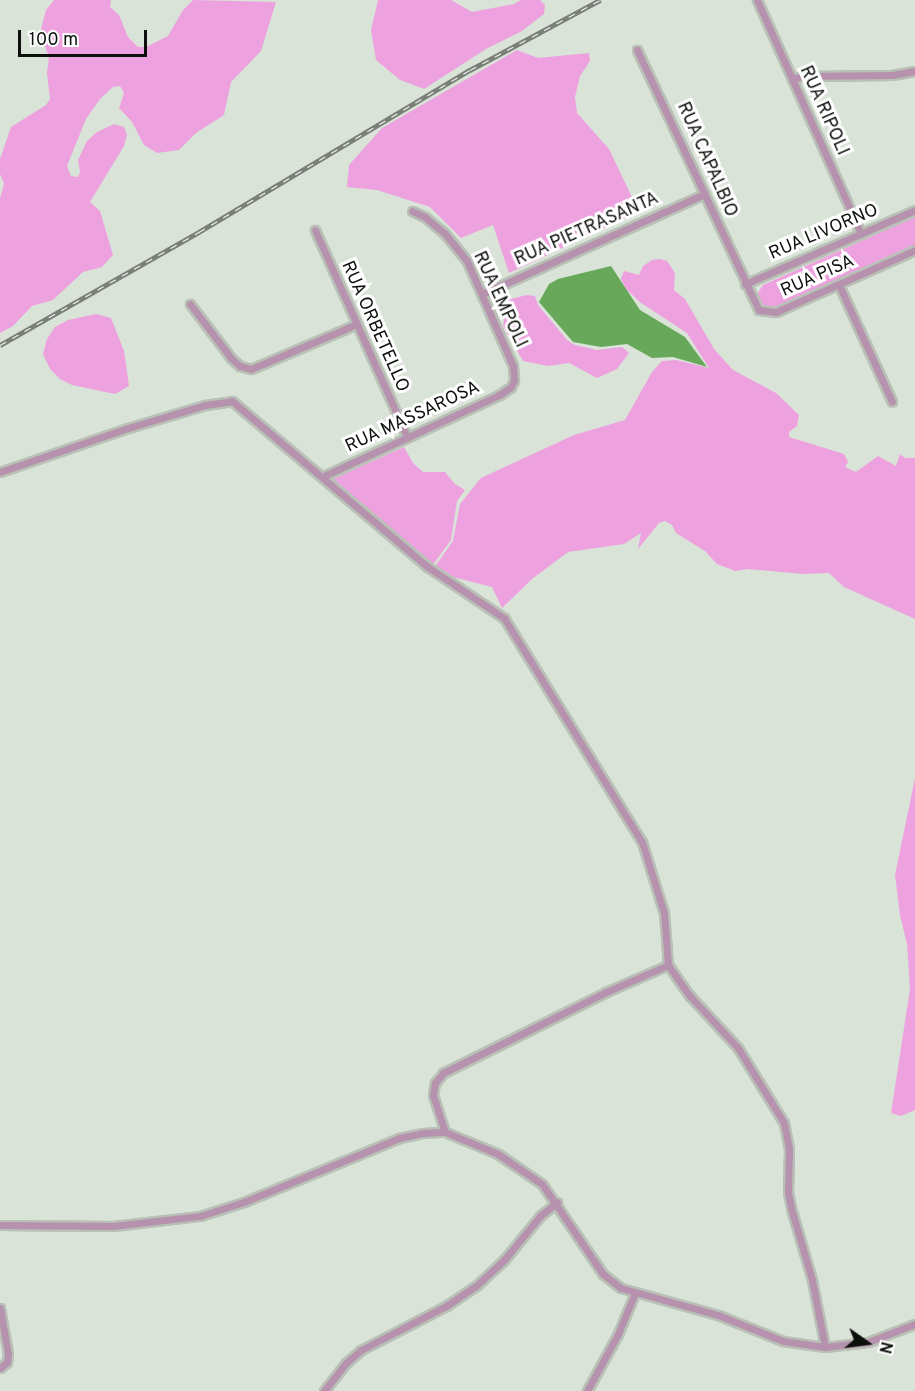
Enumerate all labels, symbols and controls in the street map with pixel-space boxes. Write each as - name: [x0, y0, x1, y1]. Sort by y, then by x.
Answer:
- scale bar: [21, 18, 150, 56]
- text: 100 m: [29, 29, 78, 52]
- street label: RUA RIPOLI: [794, 63, 852, 159]
- street label: RUA CAPALBIO: [671, 99, 741, 221]
- street label: RUA PIETRASANTA: [511, 188, 663, 272]
- street label: RUA LIVORNO: [766, 200, 882, 266]
- street label: RUA EMPOLI: [467, 248, 531, 352]
- street label: RUA PISA: [778, 251, 858, 303]
- street label: RUA ORBETELLO: [335, 258, 413, 396]
- street label: RUA MASSAROSA: [342, 377, 484, 459]
- north arrow: [837, 1313, 897, 1373]
- text: N: [873, 1339, 896, 1355]

